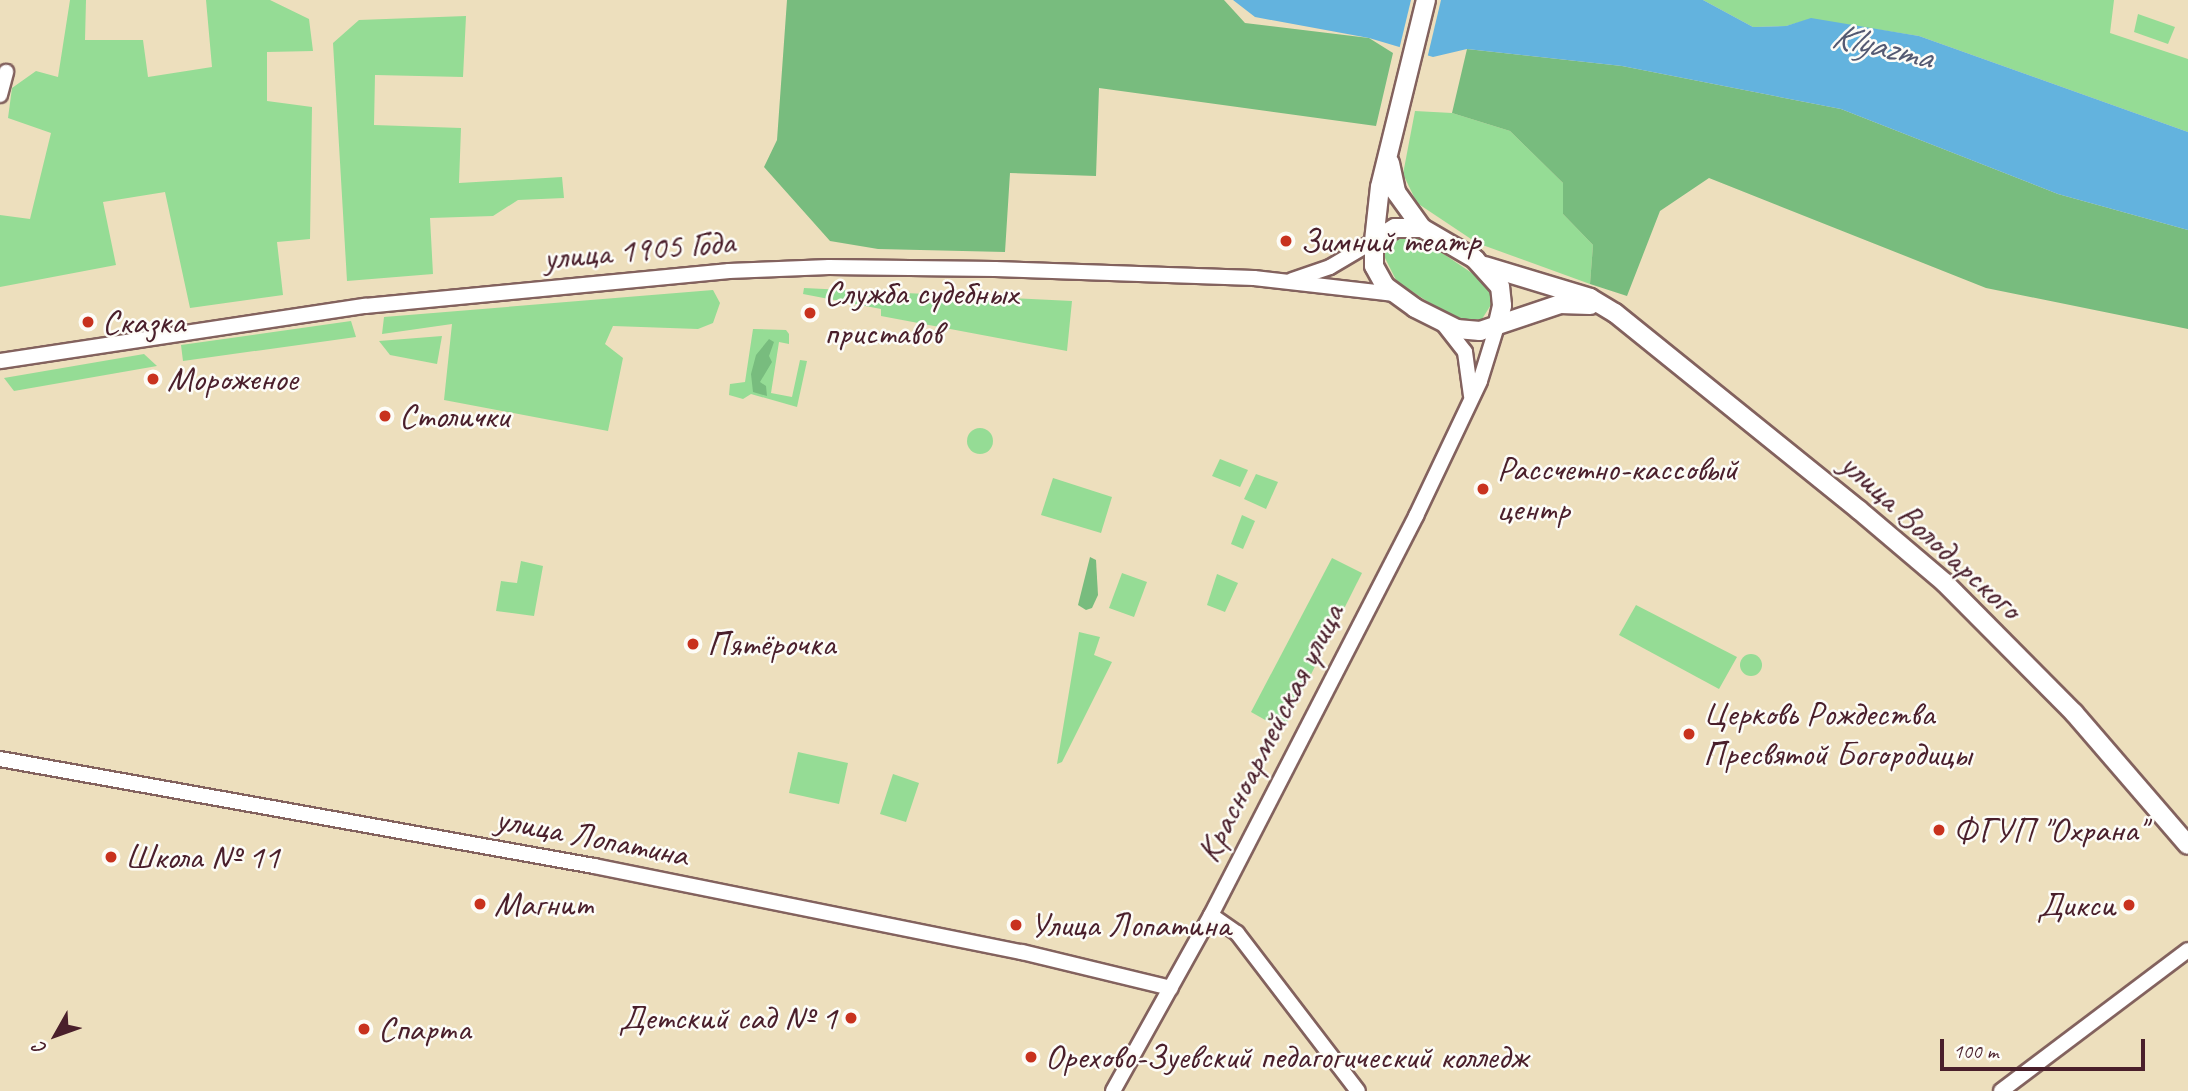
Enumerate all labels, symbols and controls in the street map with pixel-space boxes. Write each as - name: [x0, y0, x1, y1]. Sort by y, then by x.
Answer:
- water label: Klyazma: [1828, 13, 1936, 79]
- place label: Зимний театр: [1300, 220, 1480, 262]
- street label: улица 1905 Года: [542, 221, 736, 279]
- marker: Зимний театр: [1278, 233, 1294, 249]
- place label: Служба судебных приставов: [824, 272, 1017, 354]
- place label: Сказка: [102, 301, 185, 343]
- marker: Служба судебных приставов: [802, 305, 818, 321]
- marker: Сказка: [80, 314, 96, 330]
- place label: Мороженое: [167, 358, 298, 400]
- marker: Мороженое: [145, 371, 161, 387]
- place label: Столички: [399, 395, 509, 437]
- marker: Столички: [377, 408, 393, 424]
- street label: улица Володарского: [1832, 444, 2030, 628]
- place label: Рассчетно-кассовый центр: [1497, 448, 1738, 530]
- marker: Рассчетно-кассовый центр: [1475, 481, 1491, 497]
- street label: Красноармейская улица: [1186, 596, 1354, 870]
- place label: Пятёрочка: [707, 623, 835, 665]
- marker: Пятёрочка: [685, 636, 701, 652]
- place label: Церковь Рождества Пресвятой Богородицы: [1703, 693, 1971, 775]
- marker: Церковь Рождества Пресвятой Богородицы: [1681, 726, 1697, 742]
- street label: улица Лопатина: [490, 797, 694, 877]
- place label: ФГУП "Охрана": [1953, 809, 2146, 851]
- marker: ФГУП "Охрана": [1931, 822, 1947, 838]
- place label: Школа № 11: [125, 836, 280, 878]
- marker: Школа № 11: [103, 849, 119, 865]
- place label: Магнит: [494, 883, 593, 925]
- place label: Дикси: [2037, 884, 2115, 926]
- marker: Магнит: [472, 896, 488, 912]
- marker: Дикси: [2121, 897, 2137, 913]
- place label: Улица Лопатина: [1030, 904, 1232, 946]
- marker: Улица Лопатина: [1008, 917, 1024, 933]
- place label: Детский сад № 1: [618, 997, 837, 1039]
- north arrow: [21, 1000, 91, 1070]
- place label: Спарта: [378, 1008, 471, 1050]
- marker: Детский сад № 1: [843, 1010, 859, 1026]
- marker: Спарта: [356, 1021, 372, 1037]
- scale bar: [1943, 1024, 2148, 1068]
- place label: Орехово-Зуевский педагогический колледж: [1045, 1036, 1528, 1078]
- text: С: [28, 1037, 52, 1060]
- text: 100 m: [1953, 1038, 1998, 1064]
- marker: Орехово-Зуевский педагогический колледж: [1023, 1049, 1039, 1065]

